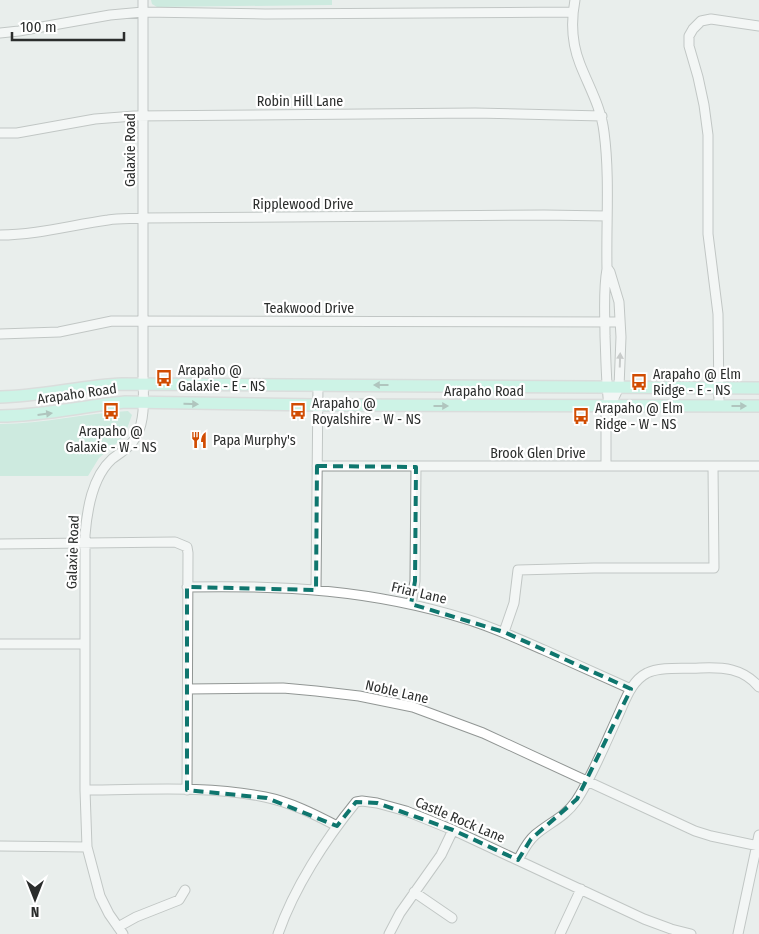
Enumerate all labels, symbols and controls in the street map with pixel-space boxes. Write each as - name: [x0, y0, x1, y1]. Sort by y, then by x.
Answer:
- scale bar: [12, 10, 125, 42]
- text: 100 m: [20, 18, 57, 36]
- street label: Robin Hill Lane: [257, 93, 343, 110]
- street label: Galaxie Road: [122, 113, 139, 187]
- street label: Ripplewood Drive: [253, 196, 354, 213]
- street label: Teakwood Drive: [264, 300, 354, 317]
- one-way arrow: [616, 352, 624, 368]
- place label: Arapaho @ Galaxie - E - NS: [178, 362, 265, 395]
- place label: Arapaho @ Elm Ridge - E - NS: [653, 366, 741, 399]
- bus stop icon: Arapaho @ Galaxie - E - NS: [154, 368, 174, 388]
- bus stop icon: Arapaho @ Elm Ridge - E - NS: [629, 372, 649, 392]
- street label: Arapaho Road: [36, 380, 118, 408]
- one-way arrow: [373, 381, 389, 389]
- street label: Arapaho Road: [444, 383, 524, 400]
- place label: Arapaho @ Royalshire - W - NS: [312, 395, 421, 428]
- one-way arrow: [183, 400, 199, 408]
- place label: Arapaho @ Elm Ridge - W - NS: [595, 400, 683, 433]
- bus stop icon: Arapaho @ Galaxie - W - NS: [101, 401, 121, 421]
- bus stop icon: Arapaho @ Royalshire - W - NS: [288, 401, 308, 421]
- one-way arrow: [433, 402, 449, 410]
- one-way arrow: [731, 402, 747, 410]
- bus stop icon: Arapaho @ Elm Ridge - W - NS: [571, 406, 591, 426]
- one-way arrow: [37, 409, 53, 417]
- place label: Arapaho @ Galaxie - W - NS: [65, 423, 157, 456]
- restaurant icon: Papa Murphy's: [189, 430, 209, 450]
- place label: Papa Murphy's: [213, 432, 296, 449]
- street label: Brook Glen Drive: [490, 445, 586, 462]
- street label: Galaxie Road: [63, 515, 83, 589]
- street label: Friar Lane: [390, 578, 448, 608]
- street label: Noble Lane: [364, 676, 430, 708]
- street label: Castle Rock Lane: [413, 793, 507, 847]
- north arrow: [10, 874, 60, 924]
- text: N: [31, 903, 39, 920]

